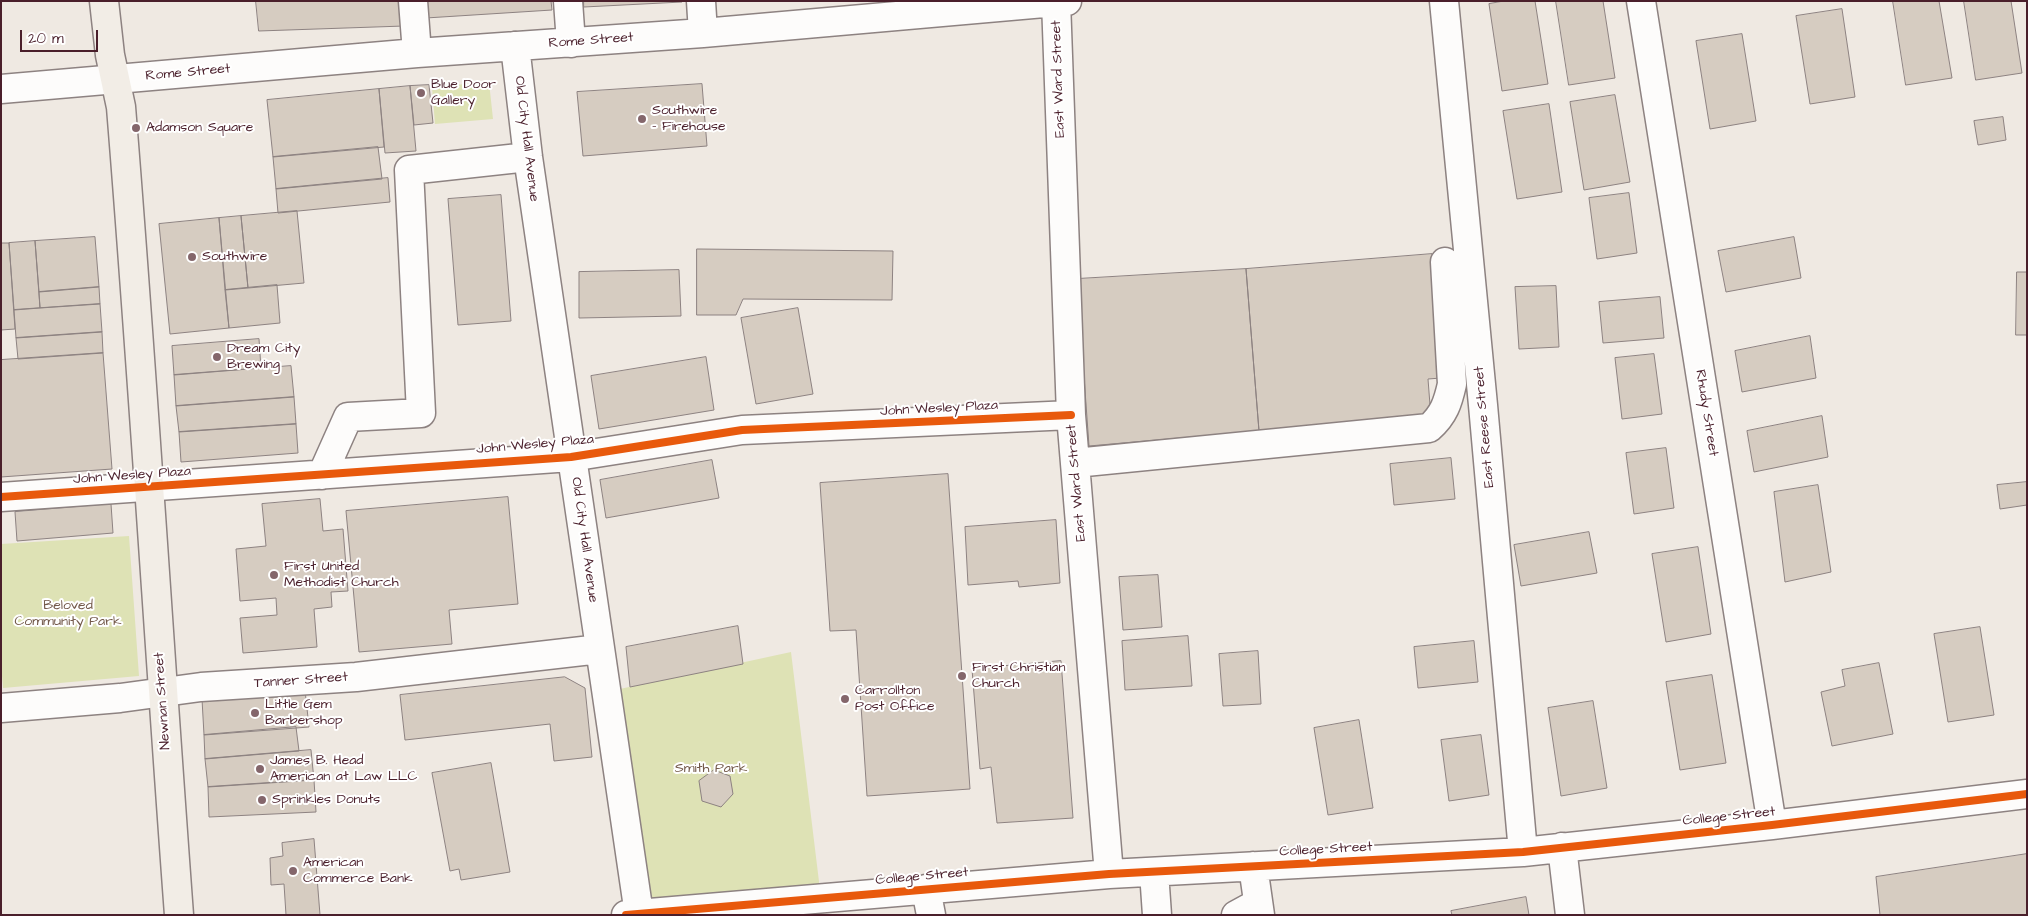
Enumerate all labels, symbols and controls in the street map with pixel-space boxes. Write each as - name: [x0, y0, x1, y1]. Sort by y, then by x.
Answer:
- scale bar: [22, 20, 100, 52]
- street label: East Ward Street: [1049, 20, 1069, 138]
- text: 20 m: [28, 28, 64, 49]
- street label: Rome Street: [548, 30, 634, 52]
- street label: Rome Street: [145, 61, 231, 85]
- street label: Old City Hall Avenue: [510, 75, 542, 203]
- place label: Blue Door Gallery: [431, 77, 496, 110]
- marker: Blue Door Gallery: [415, 87, 427, 99]
- place label: Southwire - Firehouse: [652, 103, 726, 136]
- marker: Southwire - Firehouse: [636, 113, 648, 125]
- place label: Adamson Square: [146, 120, 253, 136]
- marker: Adamson Square: [130, 122, 142, 134]
- place label: Southwire: [202, 249, 267, 265]
- marker: Southwire: [186, 251, 198, 263]
- place label: Dream City Brewing: [227, 341, 300, 374]
- marker: Dream City Brewing: [211, 351, 223, 363]
- street label: East Reese Street: [1471, 365, 1499, 489]
- street label: Rhudy Street: [1691, 368, 1721, 458]
- street label: John Wesley Plaza: [880, 398, 998, 420]
- street label: East Ward Street: [1064, 424, 1090, 542]
- street label: John Wesley Plaza: [476, 431, 594, 459]
- street label: John Wesley Plaza: [73, 464, 191, 488]
- street label: Old City Hall Avenue: [567, 476, 601, 604]
- place label: First United Methodist Church: [284, 559, 399, 592]
- marker: First United Methodist Church: [268, 569, 280, 581]
- park label: Beloved Community Park: [14, 598, 122, 630]
- street label: Newnan Street: [151, 652, 175, 750]
- place label: First Christian Church: [972, 660, 1065, 692]
- street label: Tanner Street: [254, 669, 348, 693]
- marker: First Christian Church: [956, 670, 968, 682]
- place label: Carrollton Post Office: [855, 683, 935, 716]
- marker: Carrollton Post Office: [839, 693, 851, 705]
- place label: Little Gem Barbershop: [265, 697, 343, 730]
- marker: Little Gem Barbershop: [249, 707, 261, 719]
- place label: James B. Head American at Law LLC: [270, 753, 417, 786]
- park label: Smith Park: [675, 761, 747, 777]
- marker: James B. Head American at Law LLC: [254, 763, 266, 775]
- place label: Sprinkles Donuts: [272, 792, 380, 808]
- marker: Sprinkles Donuts: [256, 794, 268, 806]
- street label: College Street: [1682, 804, 1776, 830]
- street label: College Street: [1279, 839, 1373, 861]
- place label: American Commerce Bank: [303, 855, 413, 888]
- marker: American Commerce Bank: [287, 865, 299, 877]
- street label: College Street: [875, 865, 969, 889]

